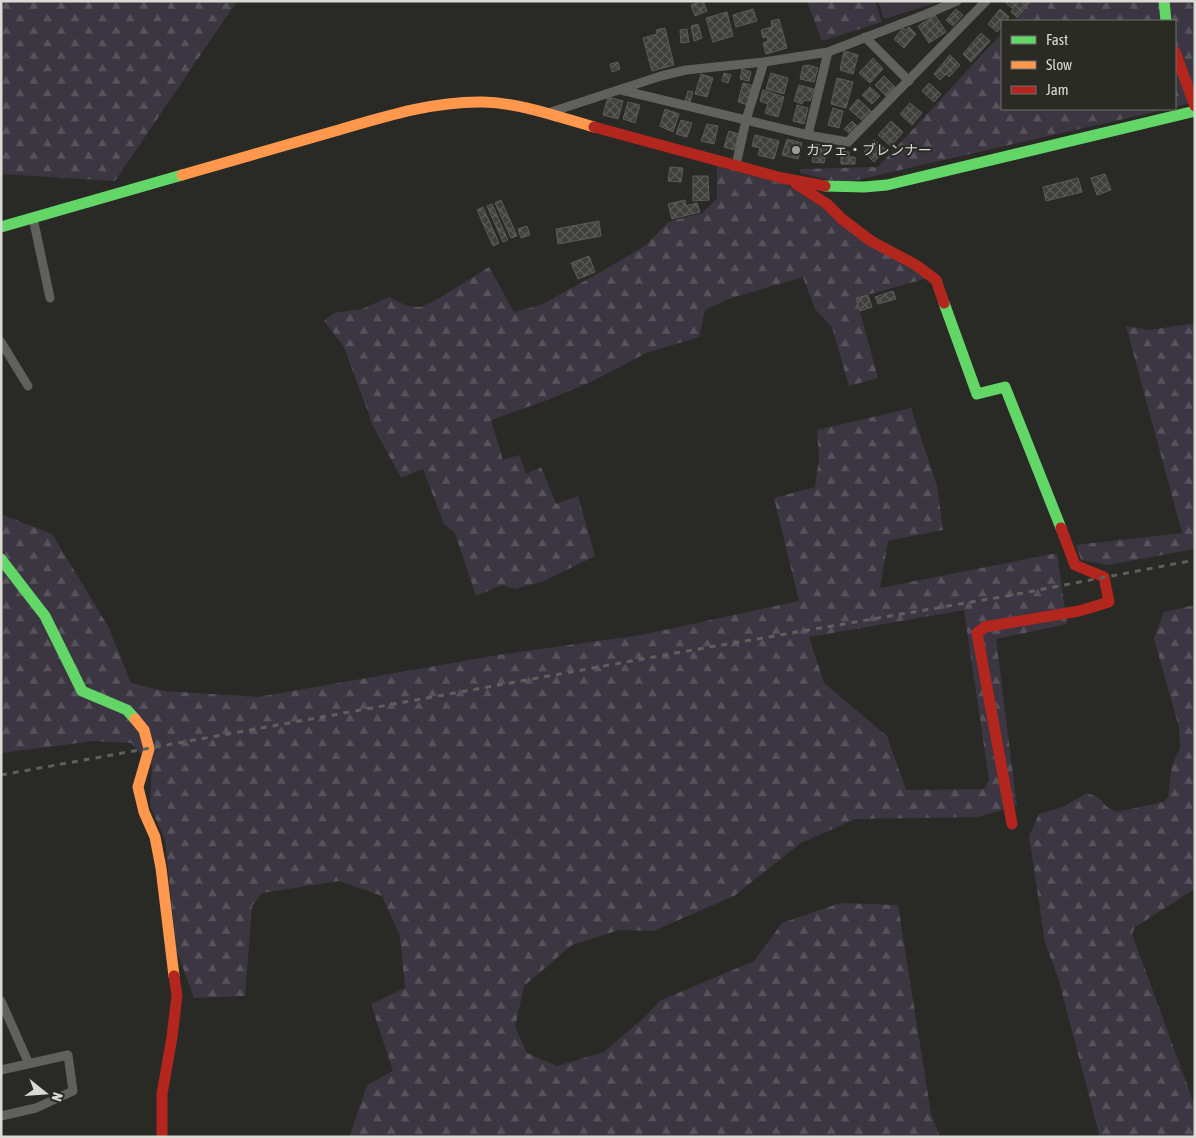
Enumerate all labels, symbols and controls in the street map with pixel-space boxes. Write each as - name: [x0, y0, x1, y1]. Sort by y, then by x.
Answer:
- legend: [1001, 20, 1176, 110]
- text: Fast: [1046, 31, 1068, 48]
- text: Slow: [1046, 56, 1072, 73]
- text: Jam: [1046, 81, 1069, 98]
- place label: カフェ・ブレンナー: [806, 142, 932, 158]
- marker: カフェ・ブレンナー: [790, 144, 802, 156]
- north arrow: [20, 1068, 70, 1118]
- text: N: [49, 1091, 66, 1103]

